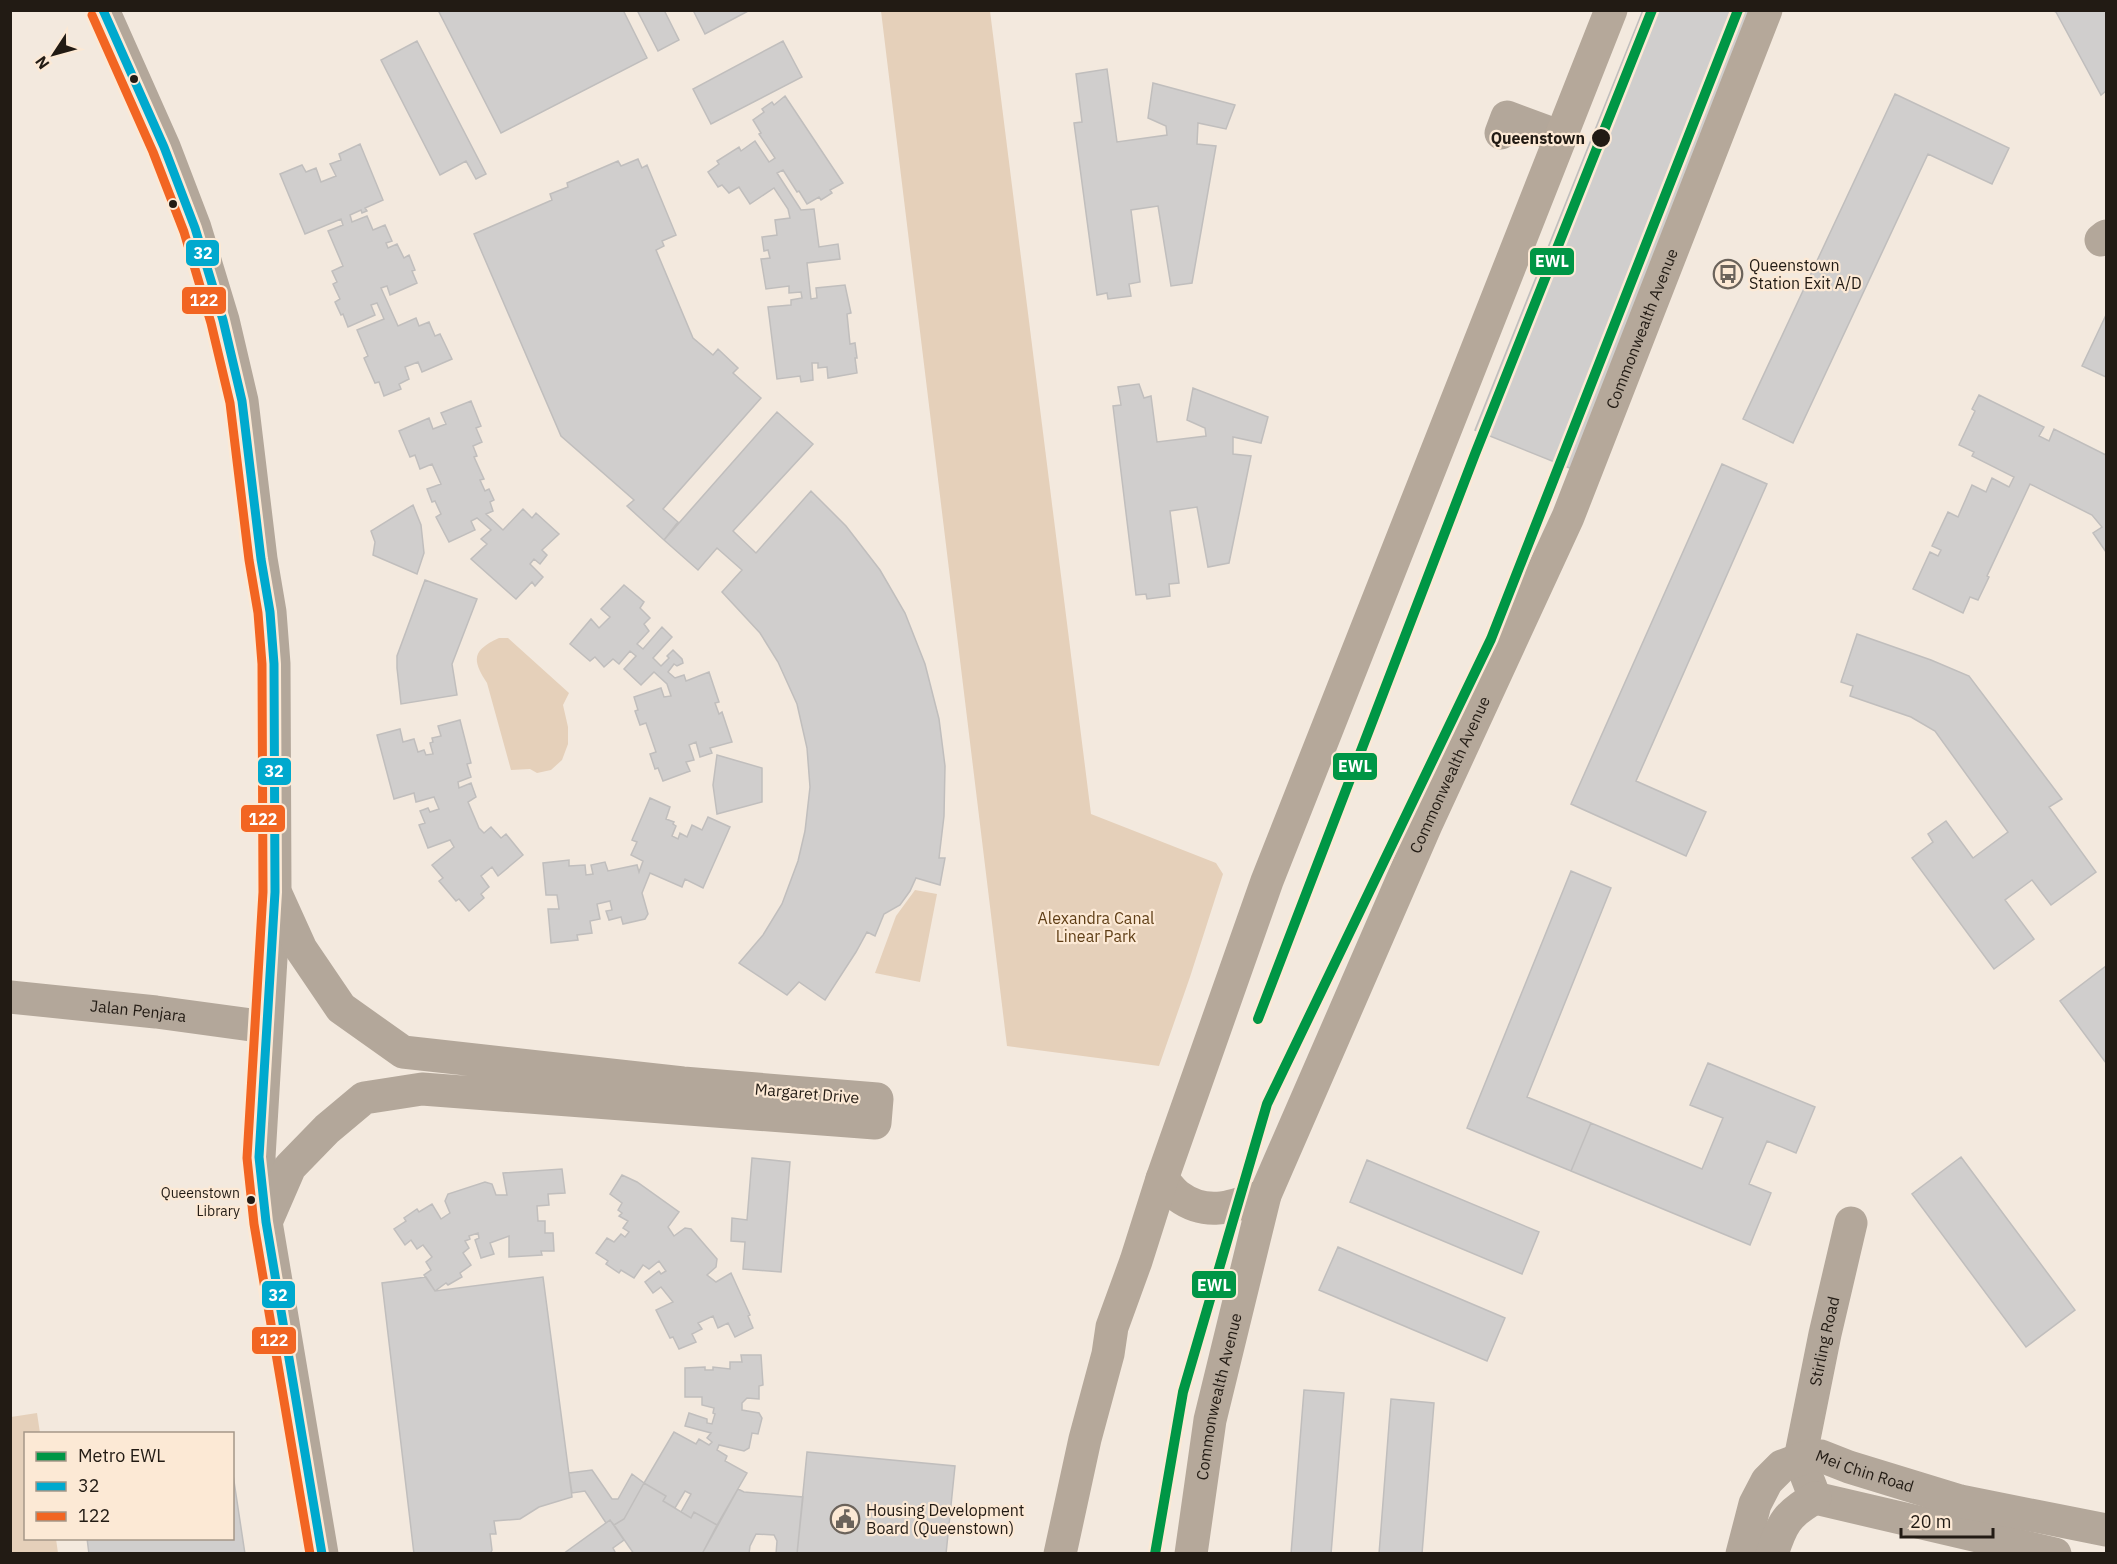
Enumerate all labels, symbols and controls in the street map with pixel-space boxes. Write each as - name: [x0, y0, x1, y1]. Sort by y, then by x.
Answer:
- north arrow: [24, 24, 84, 84]
- text: N: [30, 52, 53, 73]
- unlabelled marker: [128, 73, 140, 85]
- marker: Queenstown: [1590, 127, 1612, 149]
- place label: Queenstown: [1491, 128, 1585, 148]
- unlabelled marker: [167, 198, 179, 210]
- line badge: 32: [185, 239, 220, 267]
- text: 32: [193, 243, 213, 263]
- street label: Commonwealth Avenue: [1601, 245, 1682, 412]
- line badge: EWL: [1529, 247, 1575, 276]
- text: EWL: [1535, 251, 1569, 271]
- place label: Queenstown Station Exit A/D: [1749, 255, 1862, 293]
- bus stop icon: Queenstown Station Exit A/D: [1712, 258, 1744, 290]
- line badge: 122: [181, 286, 227, 315]
- text: 122: [190, 290, 218, 310]
- street label: Commonwealth Avenue: [1405, 693, 1494, 856]
- line badge: EWL: [1332, 752, 1378, 781]
- text: EWL: [1338, 756, 1372, 776]
- line badge: 32: [257, 757, 292, 786]
- text: 32: [264, 761, 284, 781]
- line badge: 122: [240, 804, 286, 833]
- text: 122: [249, 809, 277, 829]
- park label: Alexandra Canal Linear Park: [1038, 908, 1154, 946]
- street label: Jalan Penjara: [89, 995, 188, 1026]
- street label: Margaret Drive: [754, 1078, 860, 1108]
- place label: Queenstown Library: [161, 1184, 240, 1220]
- marker: Queenstown Library: [245, 1194, 257, 1206]
- line badge: EWL: [1191, 1270, 1237, 1299]
- text: EWL: [1197, 1275, 1231, 1295]
- line badge: 32: [261, 1280, 296, 1309]
- text: 32: [268, 1285, 288, 1305]
- street label: Stirling Road: [1805, 1294, 1843, 1388]
- street label: Commonwealth Avenue: [1192, 1311, 1246, 1481]
- line badge: 122: [251, 1326, 297, 1355]
- text: 122: [260, 1330, 288, 1350]
- legend: [24, 1432, 234, 1540]
- text: Metro EWL: [78, 1444, 165, 1467]
- street label: Mei Chin Road: [1813, 1445, 1916, 1496]
- text: 32: [78, 1474, 100, 1497]
- place label: Housing Development Board (Queenstown): [866, 1500, 1024, 1538]
- scale bar: [1901, 1501, 1992, 1539]
- public building icon: Housing Development Board (Queenstown): [829, 1503, 861, 1535]
- text: 122: [78, 1504, 110, 1527]
- text: 20 m: [1910, 1510, 1952, 1533]

